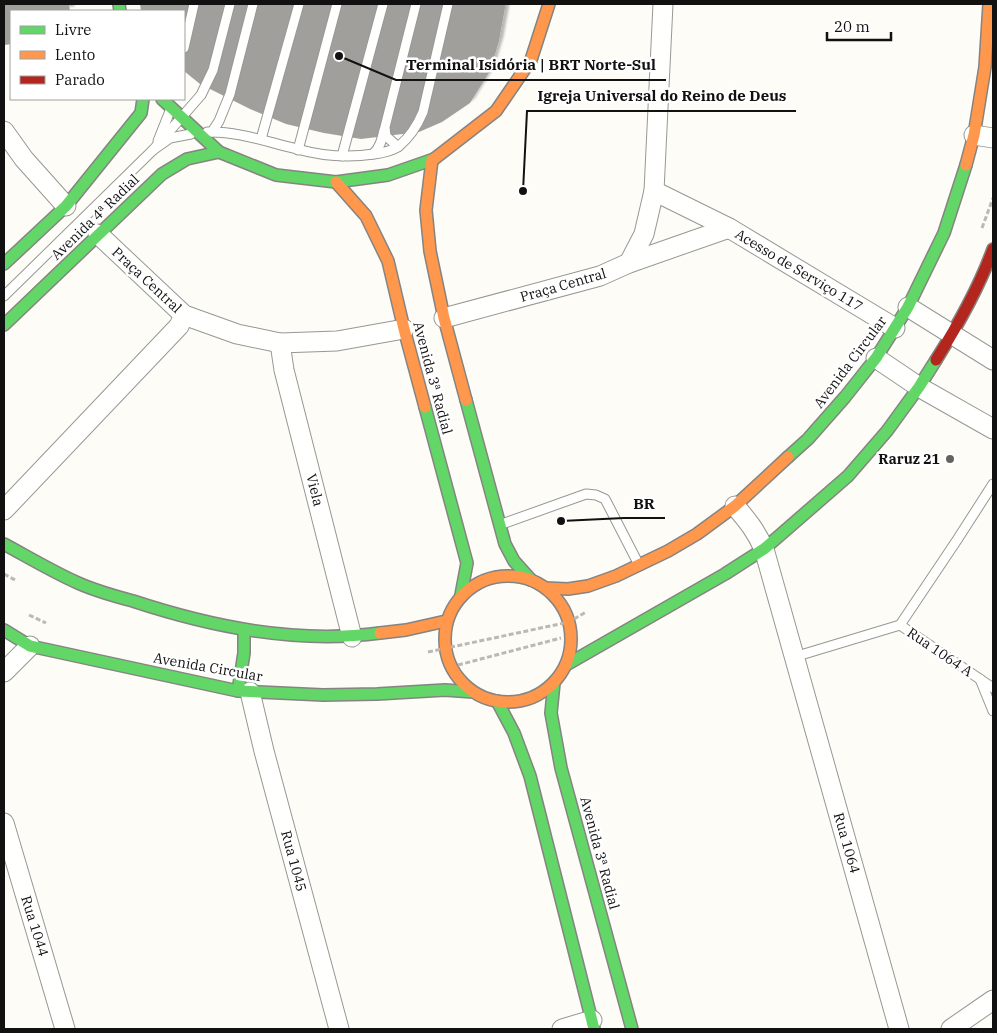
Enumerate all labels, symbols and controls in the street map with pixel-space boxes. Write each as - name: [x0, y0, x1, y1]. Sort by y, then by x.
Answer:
- legend: [10, 10, 185, 100]
- scale bar: [827, 10, 891, 42]
- text: 20 m: [834, 17, 870, 36]
- text: Livre: [55, 20, 91, 39]
- text: Lento: [55, 45, 95, 64]
- callout: Terminal Isidória | BRT Norte-Sul: [396, 50, 666, 80]
- text: Terminal Isidória | BRT Norte-Sul: [406, 55, 656, 74]
- text: Parado: [55, 70, 105, 89]
- callout: Igreja Universal do Reino de Deus: [527, 81, 796, 111]
- text: Igreja Universal do Reino de Deus: [538, 86, 786, 105]
- street label: Avenida 4ª Radial: [47, 170, 143, 264]
- street label: Acesso de Serviço 117: [732, 225, 866, 315]
- street label: Praça Central: [108, 243, 186, 317]
- street label: Praça Central: [518, 264, 608, 306]
- street label: Avenida Circular: [810, 312, 891, 412]
- street label: Avenida 3ª Radial: [409, 320, 457, 436]
- place label: Raruz 21: [878, 450, 940, 468]
- marker: Raruz 21: [944, 453, 956, 465]
- street label: Viela: [302, 472, 328, 508]
- callout: BR: [624, 488, 665, 518]
- text: BR: [633, 494, 655, 513]
- street label: Rua 1064 A: [904, 623, 977, 681]
- street label: Avenida Circular: [152, 649, 265, 686]
- street label: Avenida 3ª Radial: [576, 795, 624, 911]
- street label: Rua 1064: [830, 810, 864, 876]
- street label: Rua 1045: [277, 828, 311, 894]
- street label: Rua 1044: [17, 893, 53, 959]

